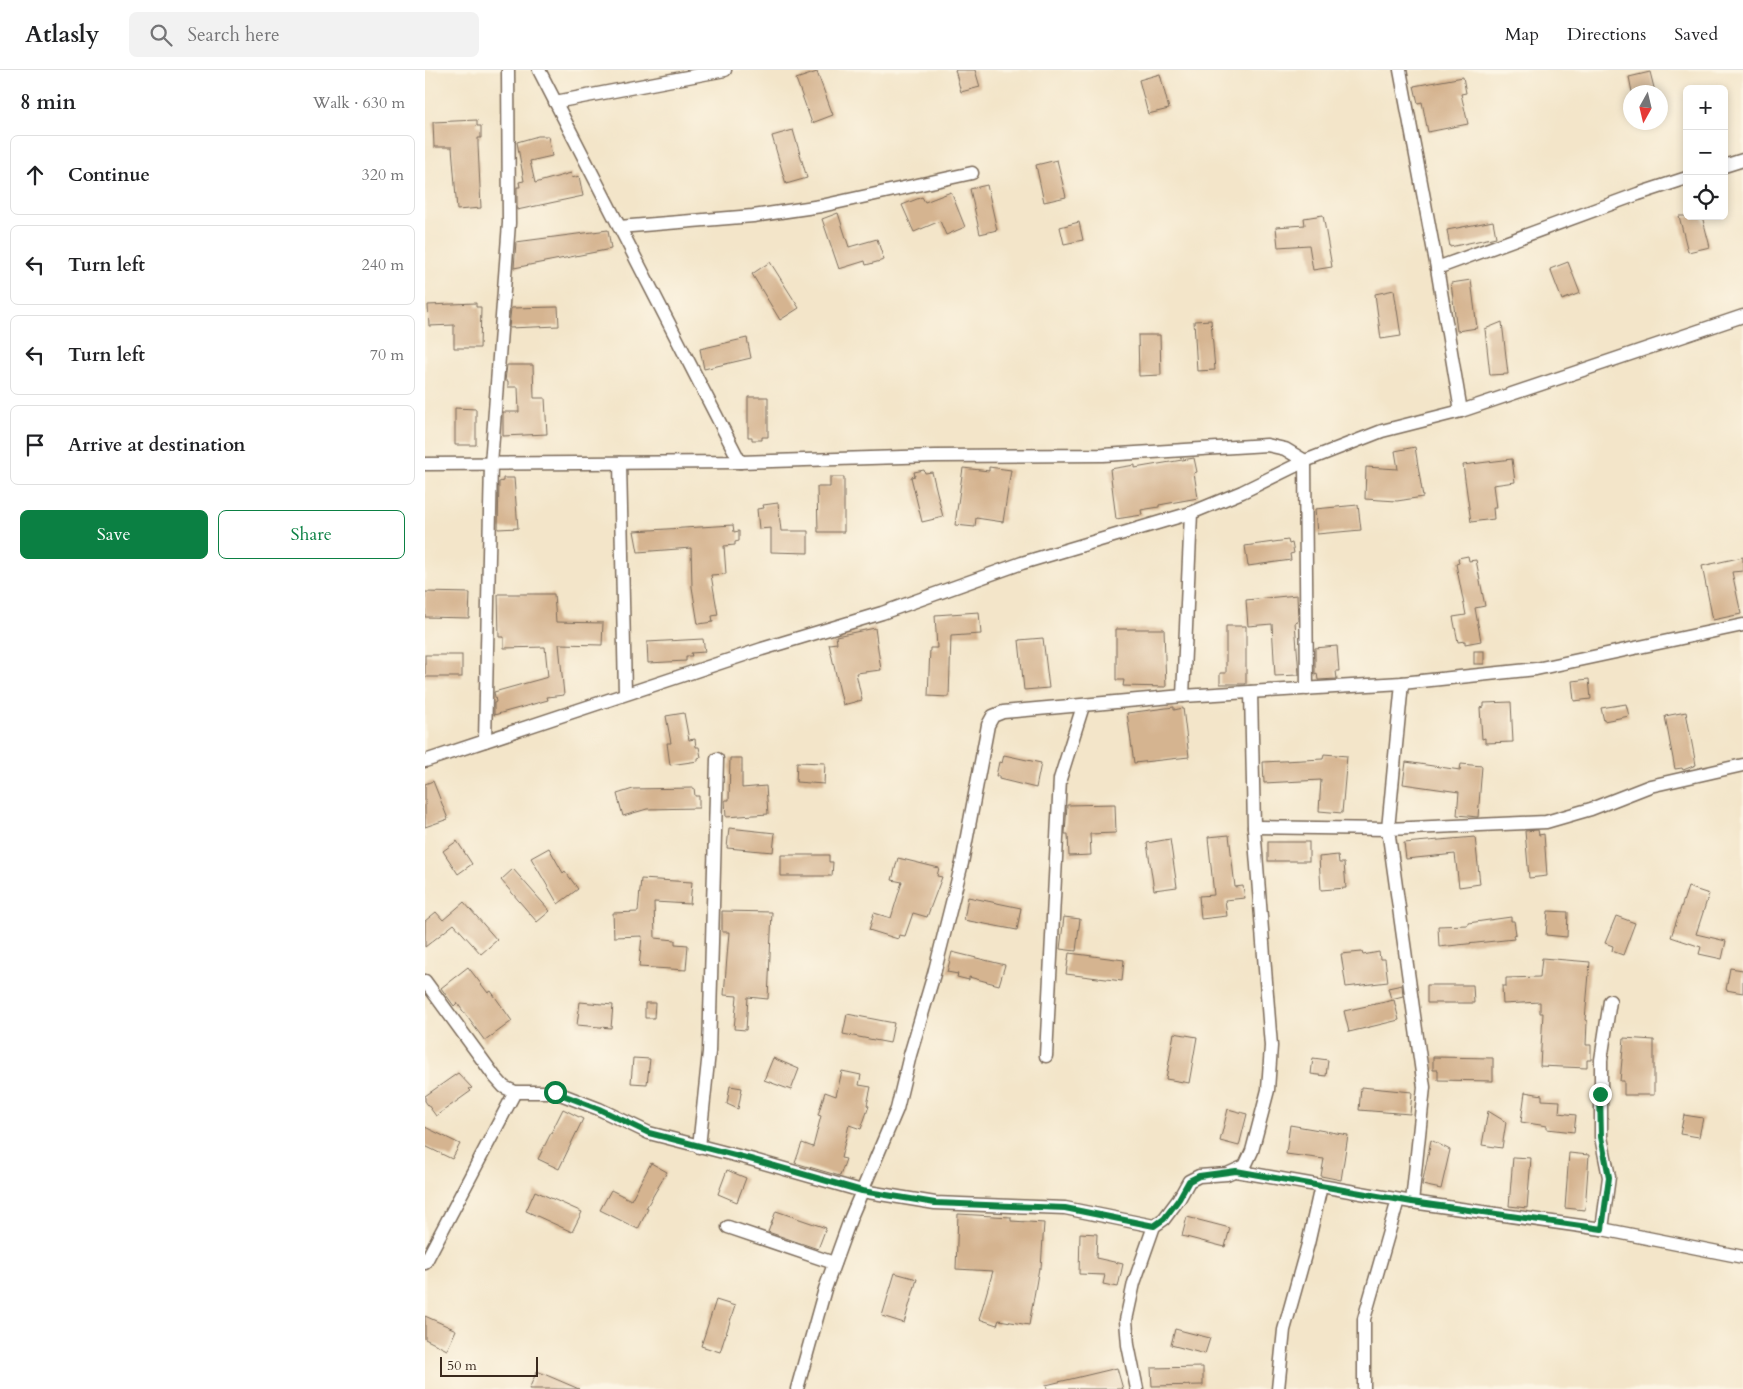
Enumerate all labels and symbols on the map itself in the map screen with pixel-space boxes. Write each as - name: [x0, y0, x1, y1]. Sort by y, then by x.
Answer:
- north arrow: [1623, 85, 1668, 130]
- route start: [544, 1081, 567, 1104]
- route end: [1589, 1083, 1612, 1106]
- scale bar: [440, 1354, 537, 1377]

